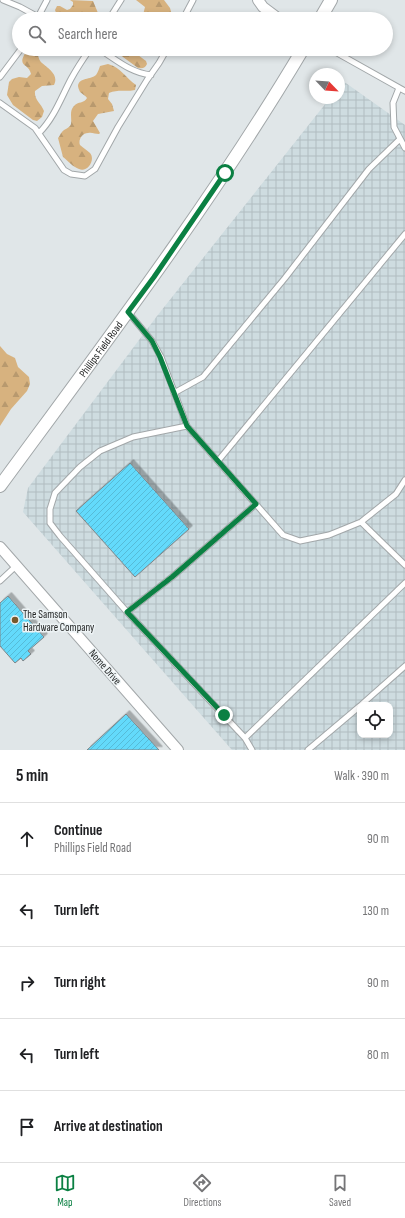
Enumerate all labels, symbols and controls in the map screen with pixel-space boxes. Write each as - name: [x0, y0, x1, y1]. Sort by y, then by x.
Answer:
- search box: [12, 12, 393, 56]
- icon: search: [26, 23, 48, 45]
- text: Search here: [58, 25, 118, 44]
- north arrow: [309, 68, 345, 104]
- route start: [216, 164, 234, 182]
- street label: Phillips Field Road: [76, 318, 126, 379]
- place label: The Samson Hardware Company: [23, 608, 95, 634]
- marker: The Samson Hardware Company: [10, 615, 20, 625]
- street label: Nome Drive: [86, 647, 124, 687]
- map controls: [357, 702, 393, 738]
- button: locate: [357, 702, 393, 738]
- route end: [215, 706, 233, 724]
- text: 5 min: [16, 766, 48, 786]
- text: Walk · 390 m: [334, 768, 389, 784]
- text: Continue: [54, 821, 103, 840]
- icon: ahead: [16, 828, 38, 850]
- text: 90 m: [367, 831, 389, 847]
- text: Phillips Field Road: [54, 840, 131, 856]
- icon: left: [16, 900, 38, 922]
- text: Turn left: [54, 901, 99, 920]
- text: 130 m: [363, 903, 389, 919]
- icon: right: [16, 972, 38, 994]
- text: Turn right: [54, 973, 106, 992]
- text: 90 m: [367, 975, 389, 991]
- icon: left: [16, 1044, 38, 1066]
- text: Turn left: [54, 1045, 99, 1064]
- text: 80 m: [367, 1047, 389, 1063]
- icon: arrive: [16, 1116, 38, 1138]
- text: Arrive at destination: [54, 1117, 163, 1136]
- tab: Map: [54, 1172, 76, 1209]
- tab: Directions: [184, 1172, 221, 1209]
- tab: Saved: [329, 1172, 351, 1209]

